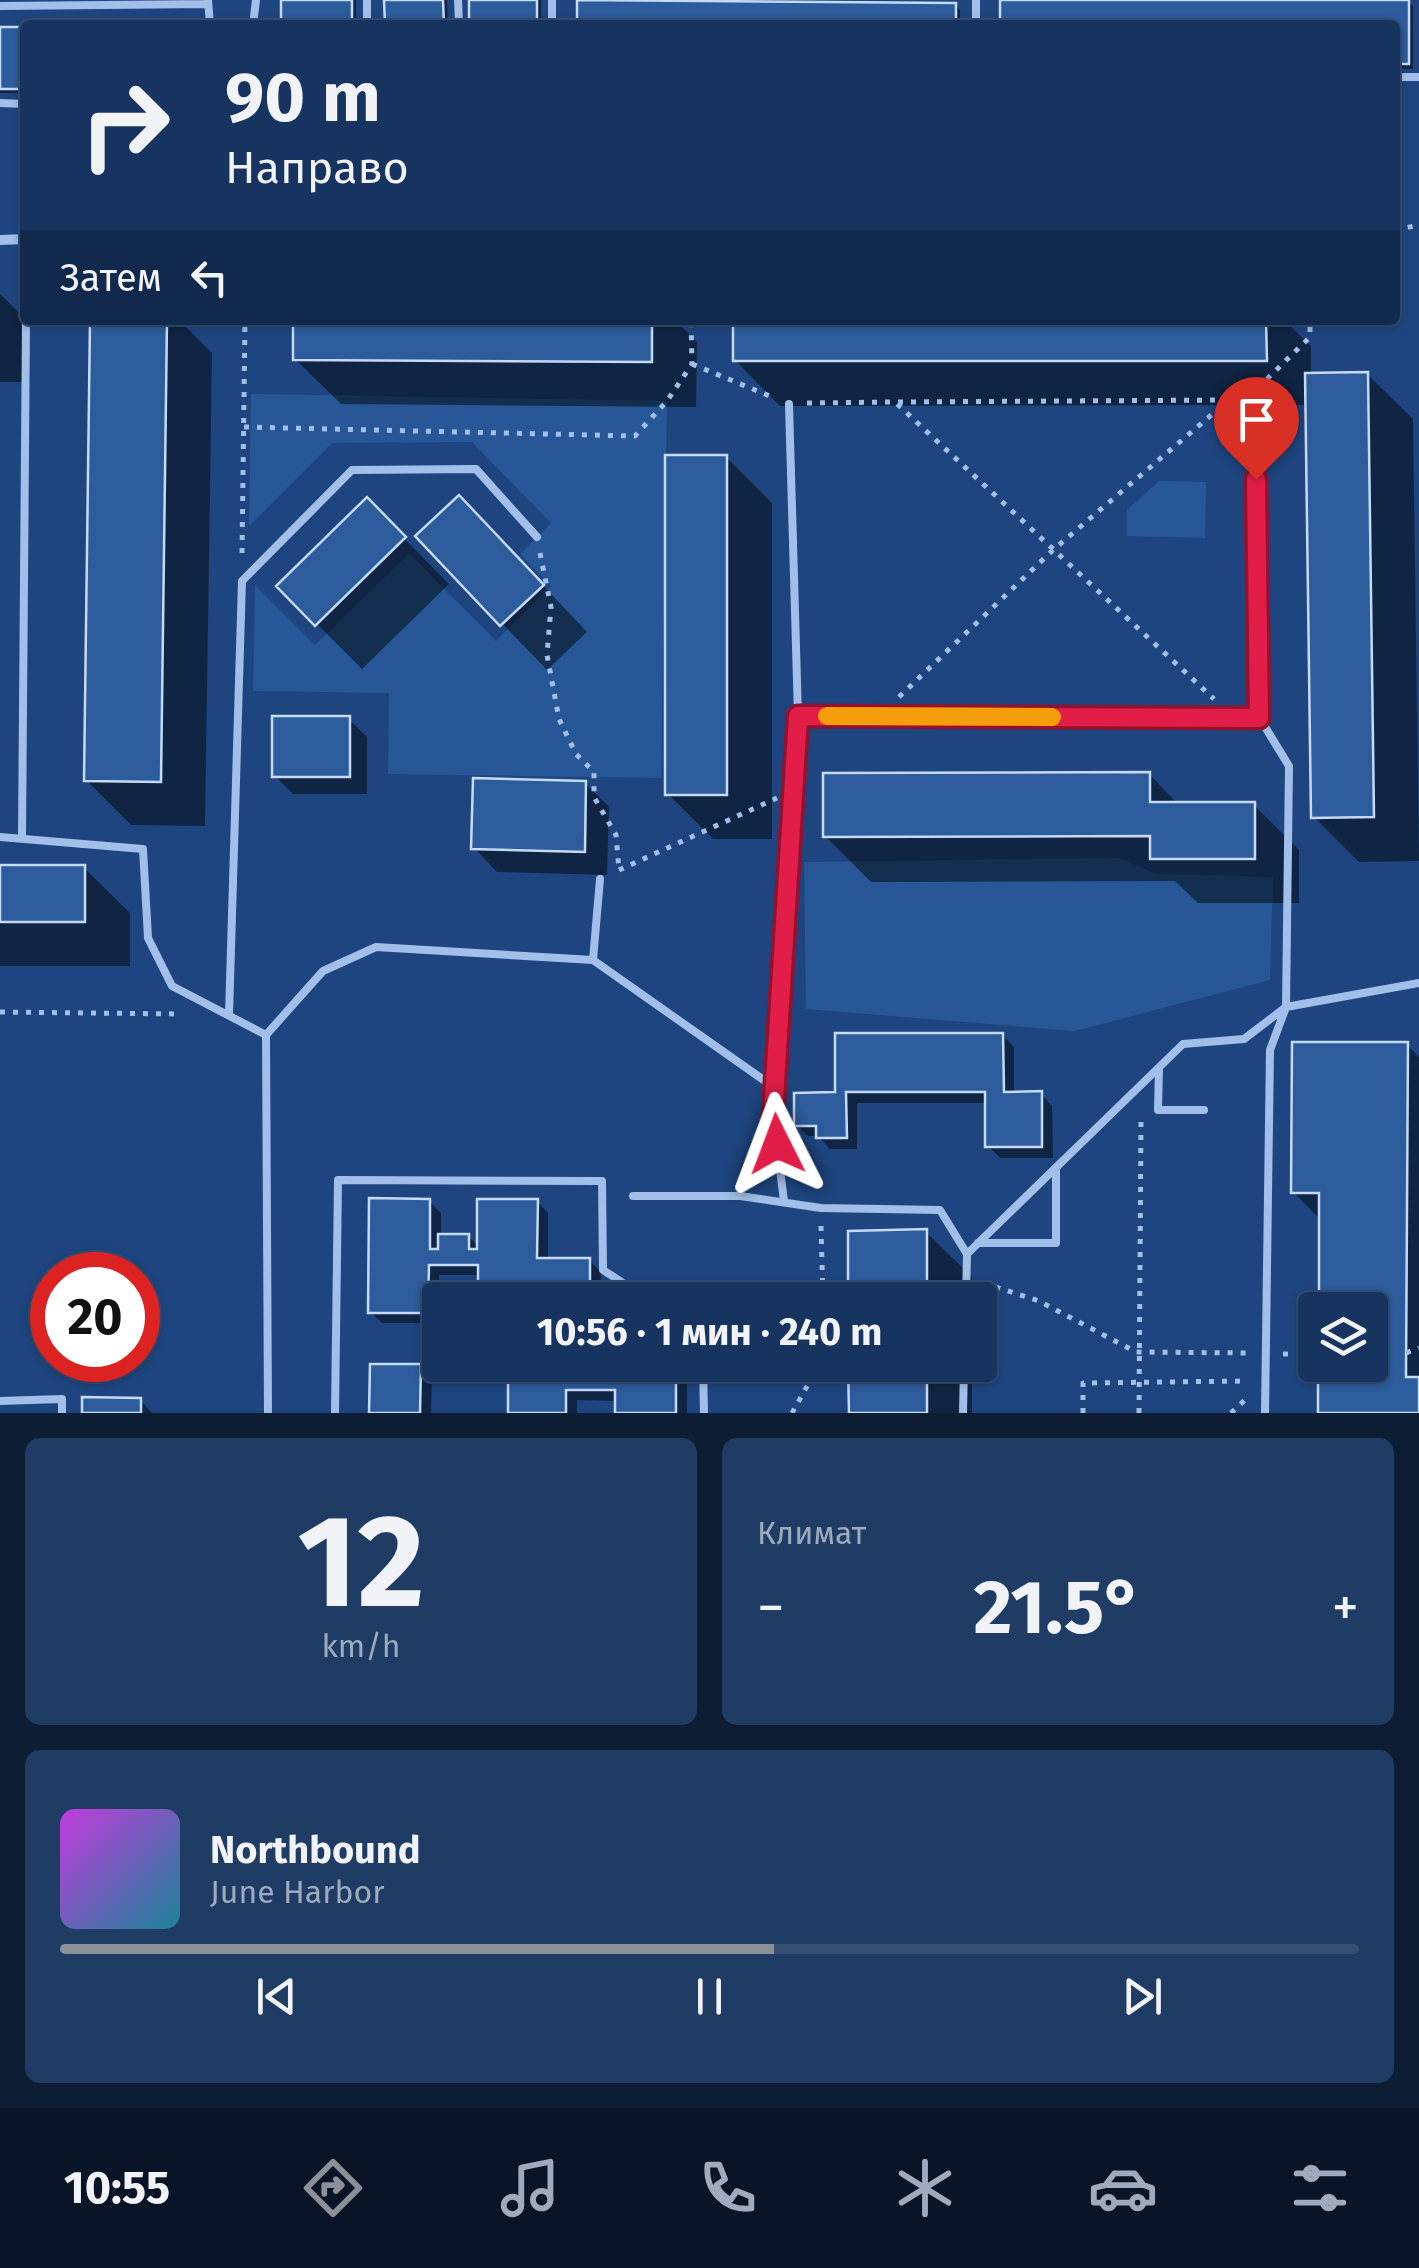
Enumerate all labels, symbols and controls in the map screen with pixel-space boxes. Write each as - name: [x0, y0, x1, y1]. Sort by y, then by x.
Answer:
- text: 90 m: [225, 56, 381, 140]
- icon: right: [60, 60, 190, 190]
- text: Направо: [225, 141, 409, 195]
- icon: left: [182, 250, 237, 305]
- text: Затем: [60, 255, 162, 301]
- pin: [1214, 377, 1299, 480]
- icon: arrive: [1229, 392, 1284, 447]
- position arrow: [725, 1092, 829, 1196]
- speed limit sign: 20: [30, 1252, 160, 1382]
- map controls: [1298, 1292, 1388, 1382]
- button: layers: [1298, 1292, 1388, 1382]
- text: 10:56 · 1 мин · 240 m: [537, 1309, 882, 1355]
- text: 12: [297, 1484, 425, 1640]
- text: Климат: [757, 1514, 866, 1552]
- text: 21.5°: [973, 1563, 1143, 1653]
- text: −: [757, 1575, 785, 1641]
- text: +: [1332, 1575, 1359, 1641]
- text: km/h: [321, 1627, 401, 1665]
- text: Northbound: [210, 1827, 421, 1873]
- text: June Harbor: [210, 1873, 385, 1911]
- icon: previous: [249, 1969, 304, 2024]
- icon: pause: [682, 1969, 737, 2024]
- icon: next: [1115, 1969, 1170, 2024]
- icon: directions: [298, 2153, 368, 2223]
- icon: music: [495, 2153, 565, 2223]
- icon: phone: [693, 2153, 763, 2223]
- icon: climate: [890, 2153, 960, 2223]
- icon: car: [1088, 2153, 1158, 2223]
- icon: filters: [1285, 2153, 1355, 2223]
- text: 10:55: [64, 2161, 170, 2215]

